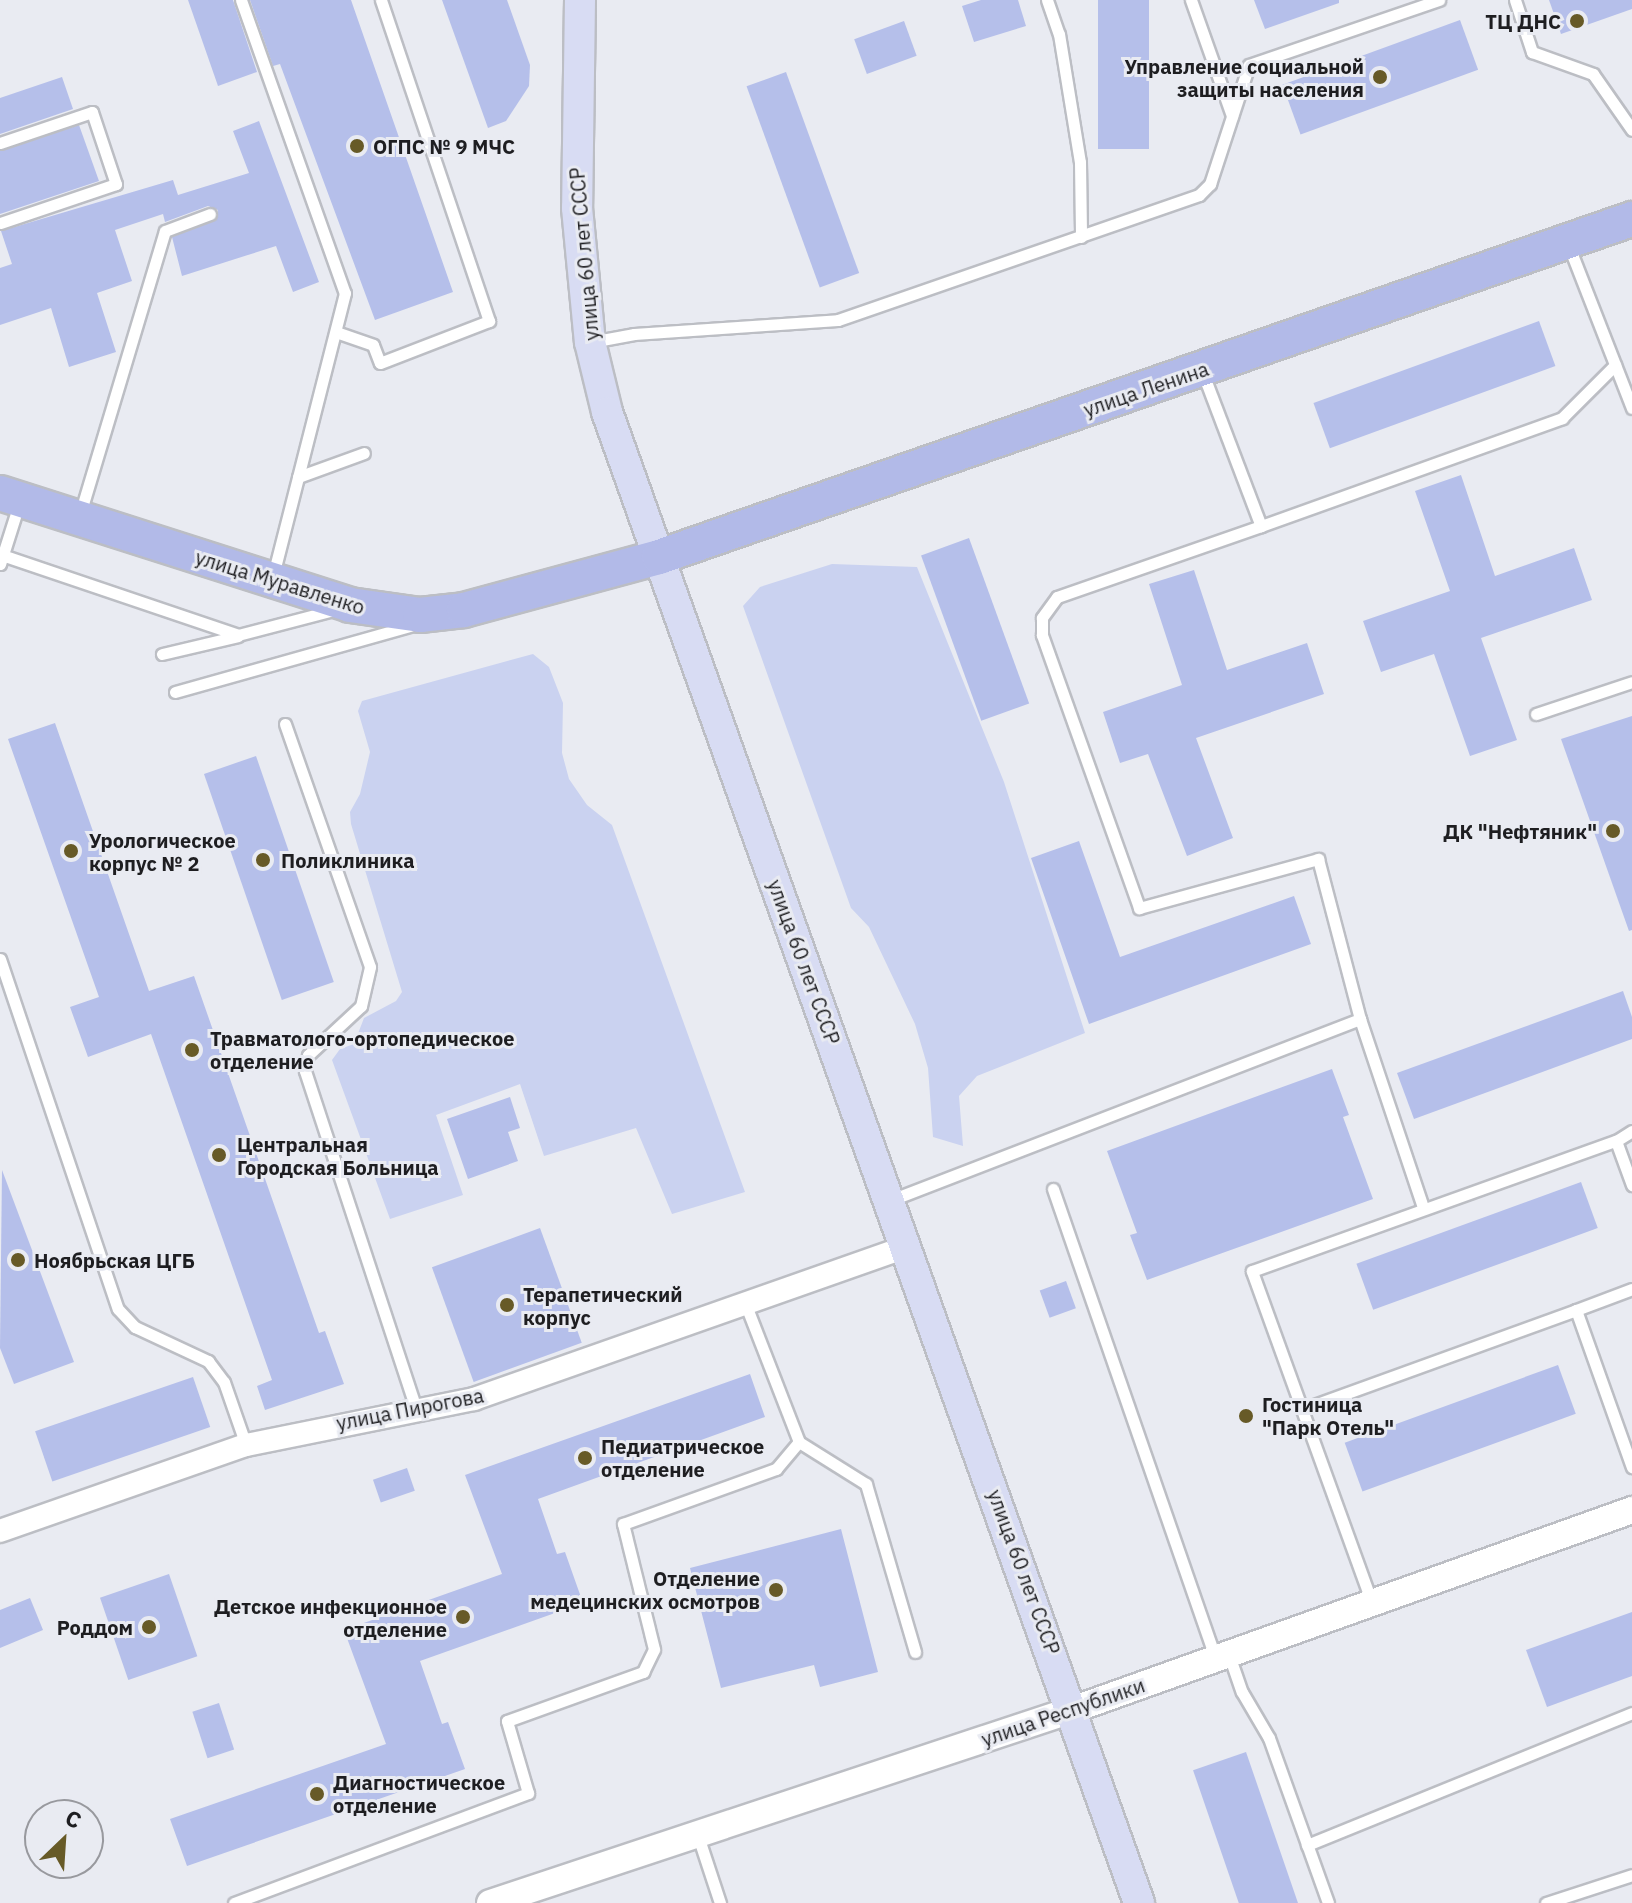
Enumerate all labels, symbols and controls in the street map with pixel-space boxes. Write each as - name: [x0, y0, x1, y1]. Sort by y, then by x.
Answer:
- place label: ТЦ ДНС: [1485, 9, 1561, 33]
- marker: ТЦ ДНС: [1568, 12, 1586, 30]
- place label: Управление социальной защиты населения: [1125, 54, 1364, 101]
- marker: Управление социальной защиты населения: [1371, 68, 1389, 86]
- place label: ОГПС № 9 МЧС: [373, 134, 515, 158]
- marker: ОГПС № 9 МЧС: [348, 137, 366, 155]
- street label: улица 60 лет СССР: [564, 166, 604, 342]
- street label: улица Ленина: [1080, 356, 1212, 422]
- street label: улица Муравленко: [193, 545, 367, 619]
- place label: ДК "Нефтяник": [1443, 819, 1597, 843]
- marker: ДК "Нефтяник": [1604, 822, 1622, 840]
- place label: Урологическое корпус № 2: [89, 828, 236, 875]
- marker: Урологическое корпус № 2: [60, 840, 82, 862]
- place label: Поликлиника: [281, 848, 415, 872]
- marker: Поликлиника: [252, 849, 274, 871]
- street label: улица 60 лет СССР: [763, 876, 845, 1048]
- place label: Травматолого-ортопедическое отделение: [210, 1026, 514, 1073]
- marker: Травматолого-ортопедическое отделение: [181, 1039, 203, 1061]
- place label: Центральная Городская Больница: [237, 1132, 439, 1179]
- marker: Центральная Городская Больница: [208, 1144, 230, 1166]
- place label: Ноябрьская ЦГБ: [34, 1248, 195, 1272]
- marker: Ноябрьская ЦГБ: [9, 1251, 27, 1269]
- place label: Терапетический корпус: [523, 1282, 683, 1329]
- marker: Терапетический корпус: [498, 1296, 516, 1314]
- street label: улица Пирогова: [334, 1383, 486, 1435]
- place label: Гостиница "Парк Отель": [1262, 1392, 1394, 1439]
- marker: Гостиница "Парк Отель": [1237, 1407, 1255, 1425]
- place label: Педиатрическое отделение: [601, 1434, 764, 1481]
- marker: Педиатрическое отделение: [576, 1449, 594, 1467]
- street label: улица 60 лет СССР: [983, 1486, 1065, 1658]
- place label: Отделение медецинских осмотров: [530, 1566, 760, 1613]
- marker: Отделение медецинских осмотров: [767, 1581, 785, 1599]
- place label: Детское инфекционное отделение: [214, 1594, 447, 1641]
- marker: Детское инфекционное отделение: [454, 1608, 472, 1626]
- place label: Роддом: [57, 1615, 133, 1639]
- marker: Роддом: [140, 1618, 158, 1636]
- street label: улица Республики: [978, 1673, 1148, 1751]
- place label: Диагностическое отделение: [333, 1770, 505, 1817]
- marker: Диагностическое отделение: [308, 1785, 326, 1803]
- north arrow: [24, 1799, 104, 1879]
- text: С: [61, 1802, 86, 1835]

